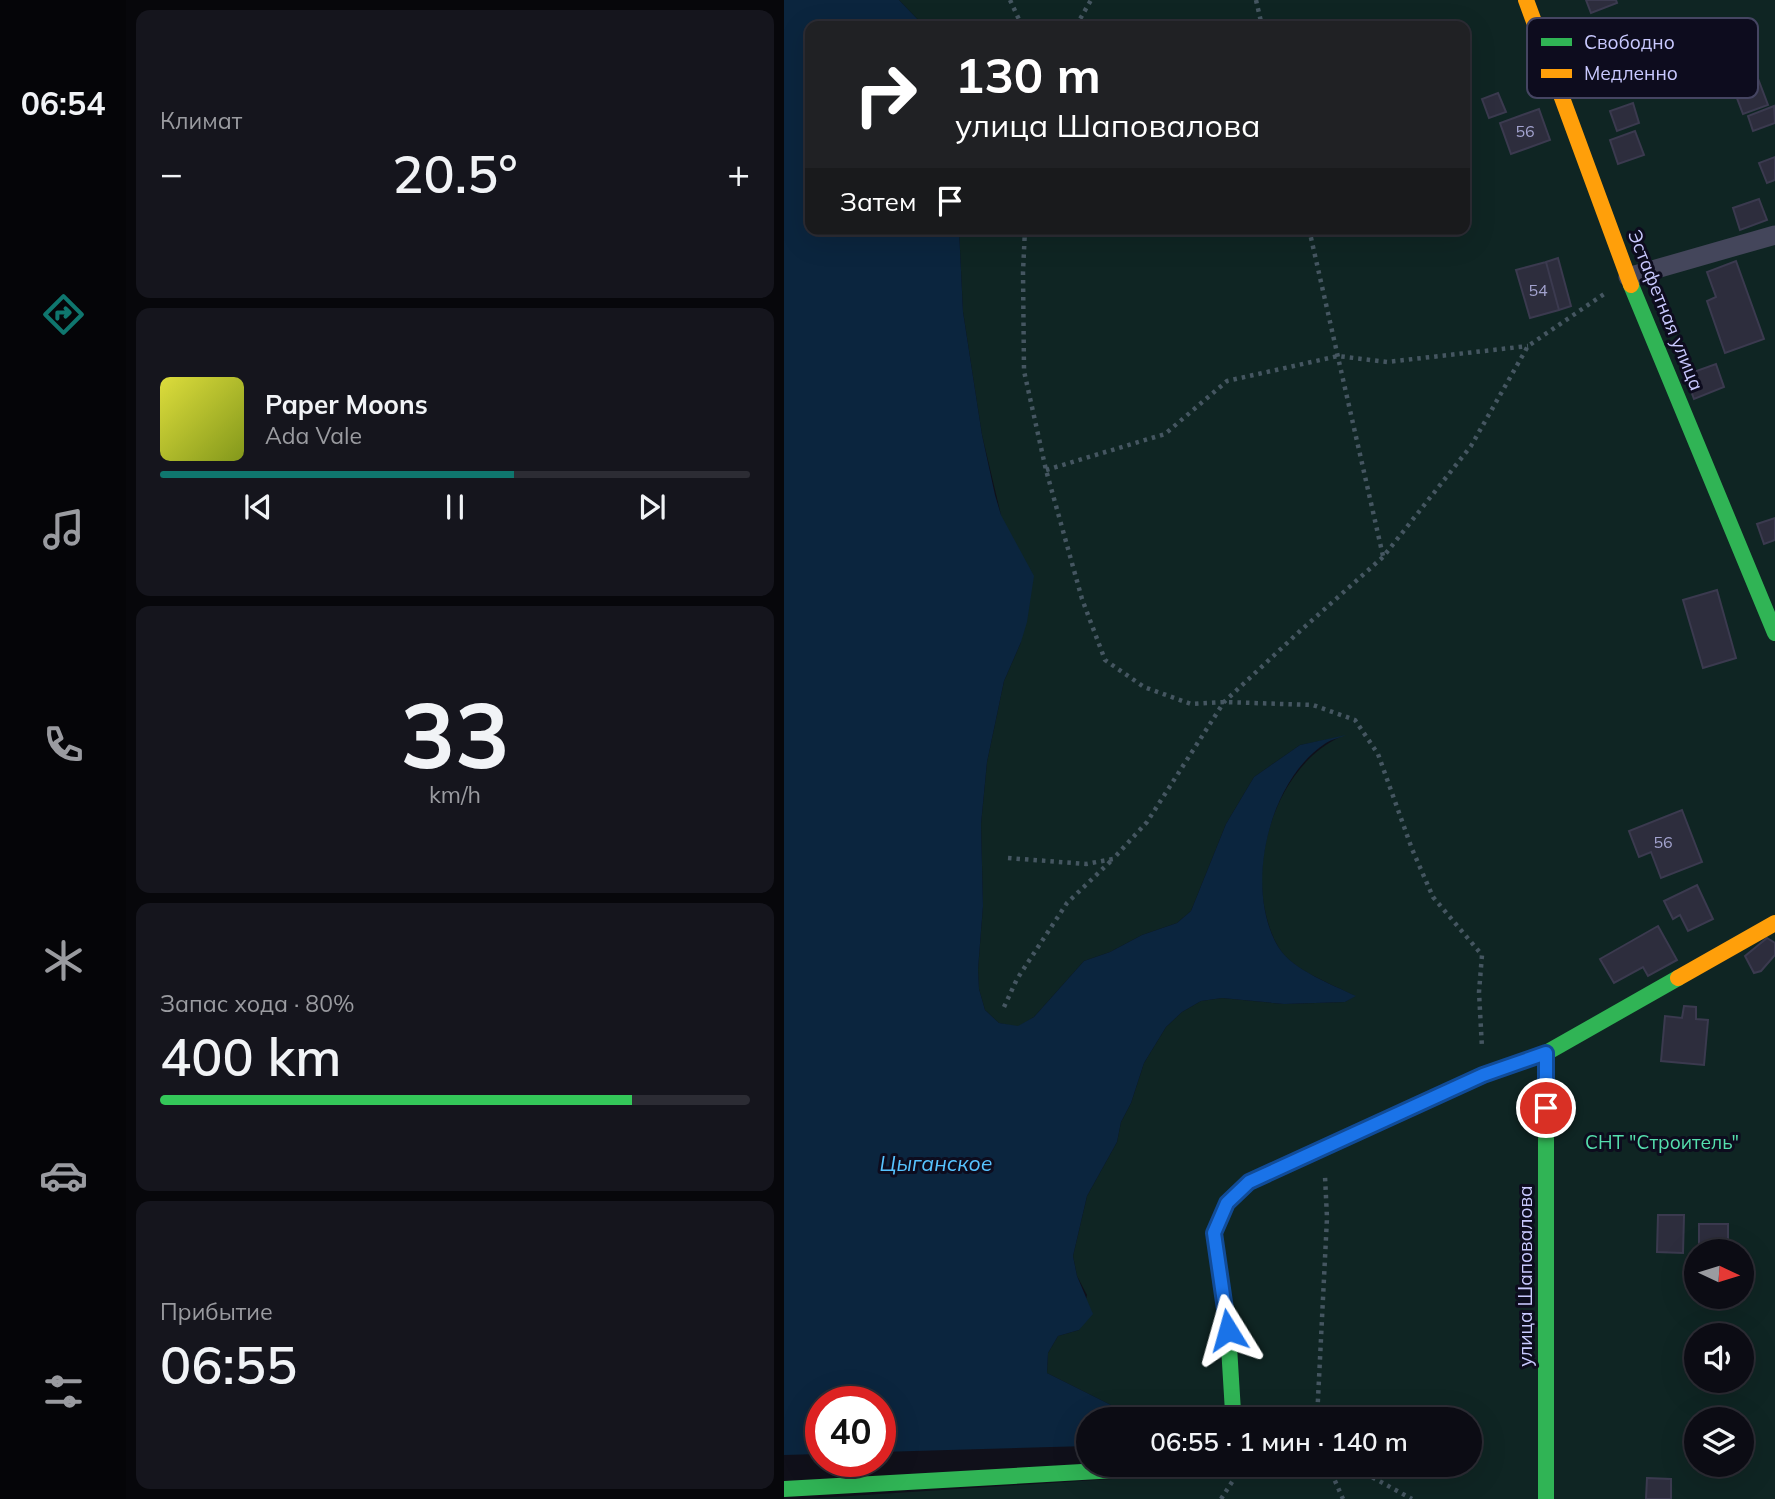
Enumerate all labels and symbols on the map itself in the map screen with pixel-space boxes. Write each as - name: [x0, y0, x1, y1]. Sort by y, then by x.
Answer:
- legend: [1527, 18, 1758, 98]
- text: Свободно: [1584, 30, 1675, 54]
- text: Медленно: [1584, 61, 1678, 85]
- house number: 56: [1515, 121, 1535, 141]
- street label: Эстафетная улица: [1623, 226, 1709, 394]
- house number: 54: [1528, 280, 1548, 300]
- house number: 56: [1653, 832, 1673, 852]
- pin: [1516, 1078, 1576, 1138]
- park label: СНТ "Строитель": [1585, 1130, 1739, 1154]
- water label: Цыганское: [880, 1150, 992, 1176]
- street label: улица Шаповалова: [1513, 1185, 1537, 1367]
- north arrow: [1684, 1239, 1754, 1309]
- position arrow: [1191, 1293, 1265, 1367]
- speed limit sign: 40: [805, 1386, 896, 1477]

